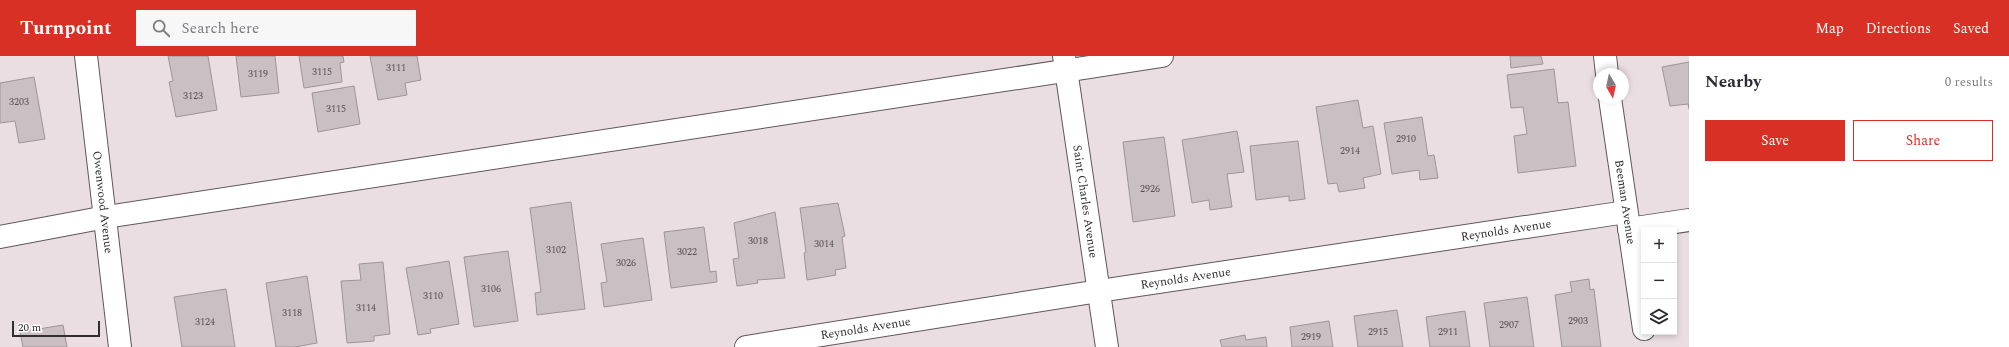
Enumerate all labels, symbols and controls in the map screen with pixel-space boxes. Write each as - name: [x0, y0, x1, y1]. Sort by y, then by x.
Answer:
- search box: [136, 10, 416, 46]
- text: Turnpoint: [20, 14, 112, 43]
- icon: search: [150, 17, 172, 39]
- text: Search here: [182, 17, 259, 40]
- text: Map: [1816, 18, 1844, 39]
- text: Directions: [1866, 18, 1931, 39]
- text: Saved: [1953, 18, 1989, 39]
- house number: 3111: [386, 60, 406, 76]
- house number: 3115: [312, 64, 332, 80]
- house number: 3119: [248, 66, 268, 82]
- north arrow: [1593, 68, 1629, 104]
- text: Nearby: [1705, 69, 1761, 95]
- text: 0 results: [1945, 72, 1993, 92]
- house number: 3123: [183, 88, 203, 104]
- house number: 3203: [9, 94, 29, 110]
- house number: 3115: [326, 101, 346, 117]
- button: Save: [1705, 120, 1845, 161]
- button: Share: [1853, 120, 1993, 161]
- house number: 2910: [1396, 131, 1416, 147]
- house number: 2914: [1340, 143, 1360, 159]
- street label: Saint Charles Avenue: [1068, 144, 1103, 259]
- street label: Owenwood Avenue: [88, 150, 119, 255]
- street label: Beeman Avenue: [1610, 158, 1641, 246]
- house number: 2926: [1140, 181, 1160, 197]
- street label: Reynolds Avenue: [1460, 214, 1553, 246]
- map controls: [1641, 227, 1677, 335]
- button: +: [1641, 227, 1677, 263]
- house number: 3018: [748, 233, 768, 249]
- house number: 3014: [814, 236, 834, 252]
- house number: 3102: [546, 242, 566, 258]
- house number: 3022: [677, 244, 697, 260]
- house number: 3026: [616, 255, 636, 271]
- street label: Reynolds Avenue: [1139, 262, 1232, 294]
- button: −: [1641, 263, 1677, 299]
- house number: 3106: [481, 281, 501, 297]
- house number: 3110: [423, 288, 443, 304]
- button: layers: [1641, 299, 1677, 335]
- house number: 3114: [356, 300, 376, 316]
- house number: 3118: [282, 305, 302, 321]
- street label: Reynolds Avenue: [819, 311, 912, 345]
- house number: 2903: [1568, 313, 1588, 329]
- house number: 3124: [195, 314, 215, 330]
- house number: 2907: [1499, 317, 1519, 333]
- scale bar: [12, 319, 100, 338]
- text: 20 m: [18, 319, 41, 336]
- house number: 2915: [1368, 324, 1388, 340]
- house number: 2911: [1438, 324, 1458, 340]
- house number: 2919: [1301, 329, 1321, 345]

